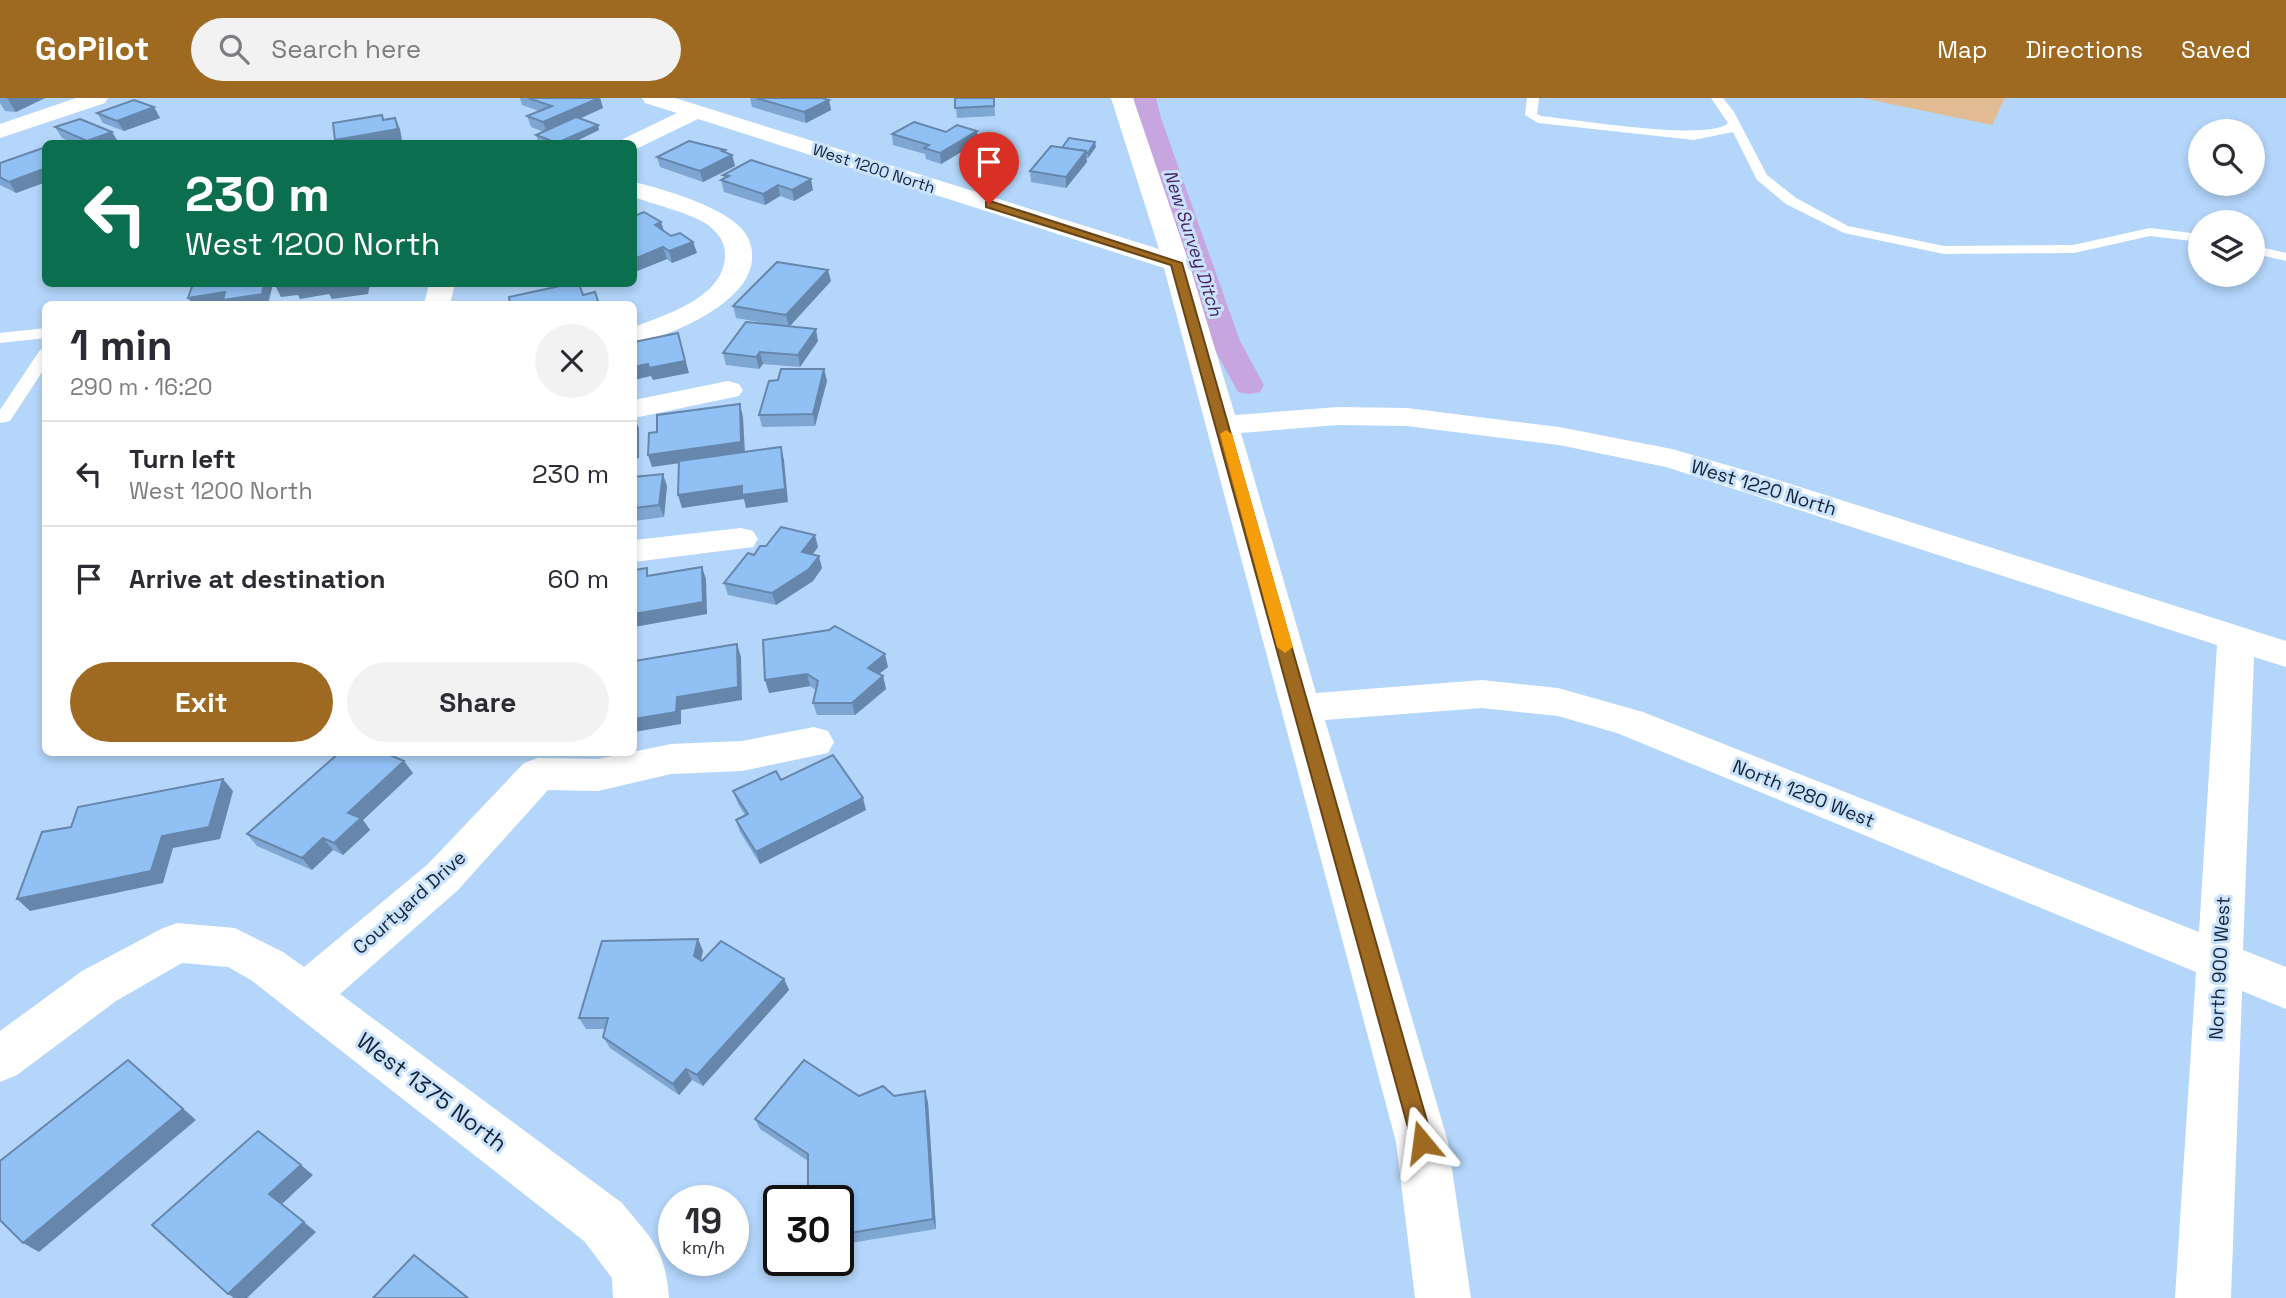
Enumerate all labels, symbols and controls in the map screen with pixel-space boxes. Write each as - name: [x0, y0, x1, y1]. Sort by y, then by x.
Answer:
- search box: [191, 18, 681, 81]
- text: GoPilot: [35, 28, 149, 70]
- icon: search: [215, 30, 253, 68]
- text: Search here: [271, 32, 421, 66]
- text: Map: [1937, 34, 1987, 65]
- text: Directions: [2025, 34, 2143, 65]
- text: Saved: [2181, 34, 2251, 65]
- map controls: [2188, 119, 2265, 287]
- button: search: [2188, 119, 2265, 196]
- pin: [959, 132, 1019, 204]
- street label: West 1200 North: [810, 139, 938, 198]
- icon: arrive: [970, 143, 1008, 181]
- text: 230 m: [185, 163, 330, 225]
- water label: New Survey Ditch: [1159, 167, 1228, 320]
- icon: left: [70, 168, 161, 259]
- button: layers: [2188, 210, 2265, 287]
- text: West 1200 North: [185, 224, 440, 264]
- text: 1 min: [70, 319, 173, 372]
- button: close: [535, 324, 609, 398]
- text: 290 m · 16:20: [70, 372, 213, 402]
- text: Turn left: [129, 442, 236, 476]
- street label: West 1220 North: [1688, 453, 1840, 521]
- icon: left: [70, 455, 108, 493]
- text: 230 m: [532, 457, 609, 491]
- text: West 1200 North: [129, 476, 313, 506]
- icon: arrive: [70, 560, 108, 598]
- text: Arrive at destination: [129, 562, 386, 596]
- text: 60 m: [547, 562, 609, 596]
- button: Exit: [70, 662, 333, 742]
- button: Share: [347, 662, 609, 742]
- street label: North 1280 West: [1729, 754, 1879, 833]
- street label: Courtyard Drive: [348, 845, 471, 960]
- street label: North 900 West: [2203, 896, 2236, 1040]
- street label: West 1375 North: [351, 1026, 513, 1158]
- position arrow: [1385, 1105, 1459, 1179]
- speed limit sign: 30: [763, 1185, 854, 1276]
- text: 19: [685, 1199, 722, 1243]
- text: km/h: [682, 1236, 725, 1259]

